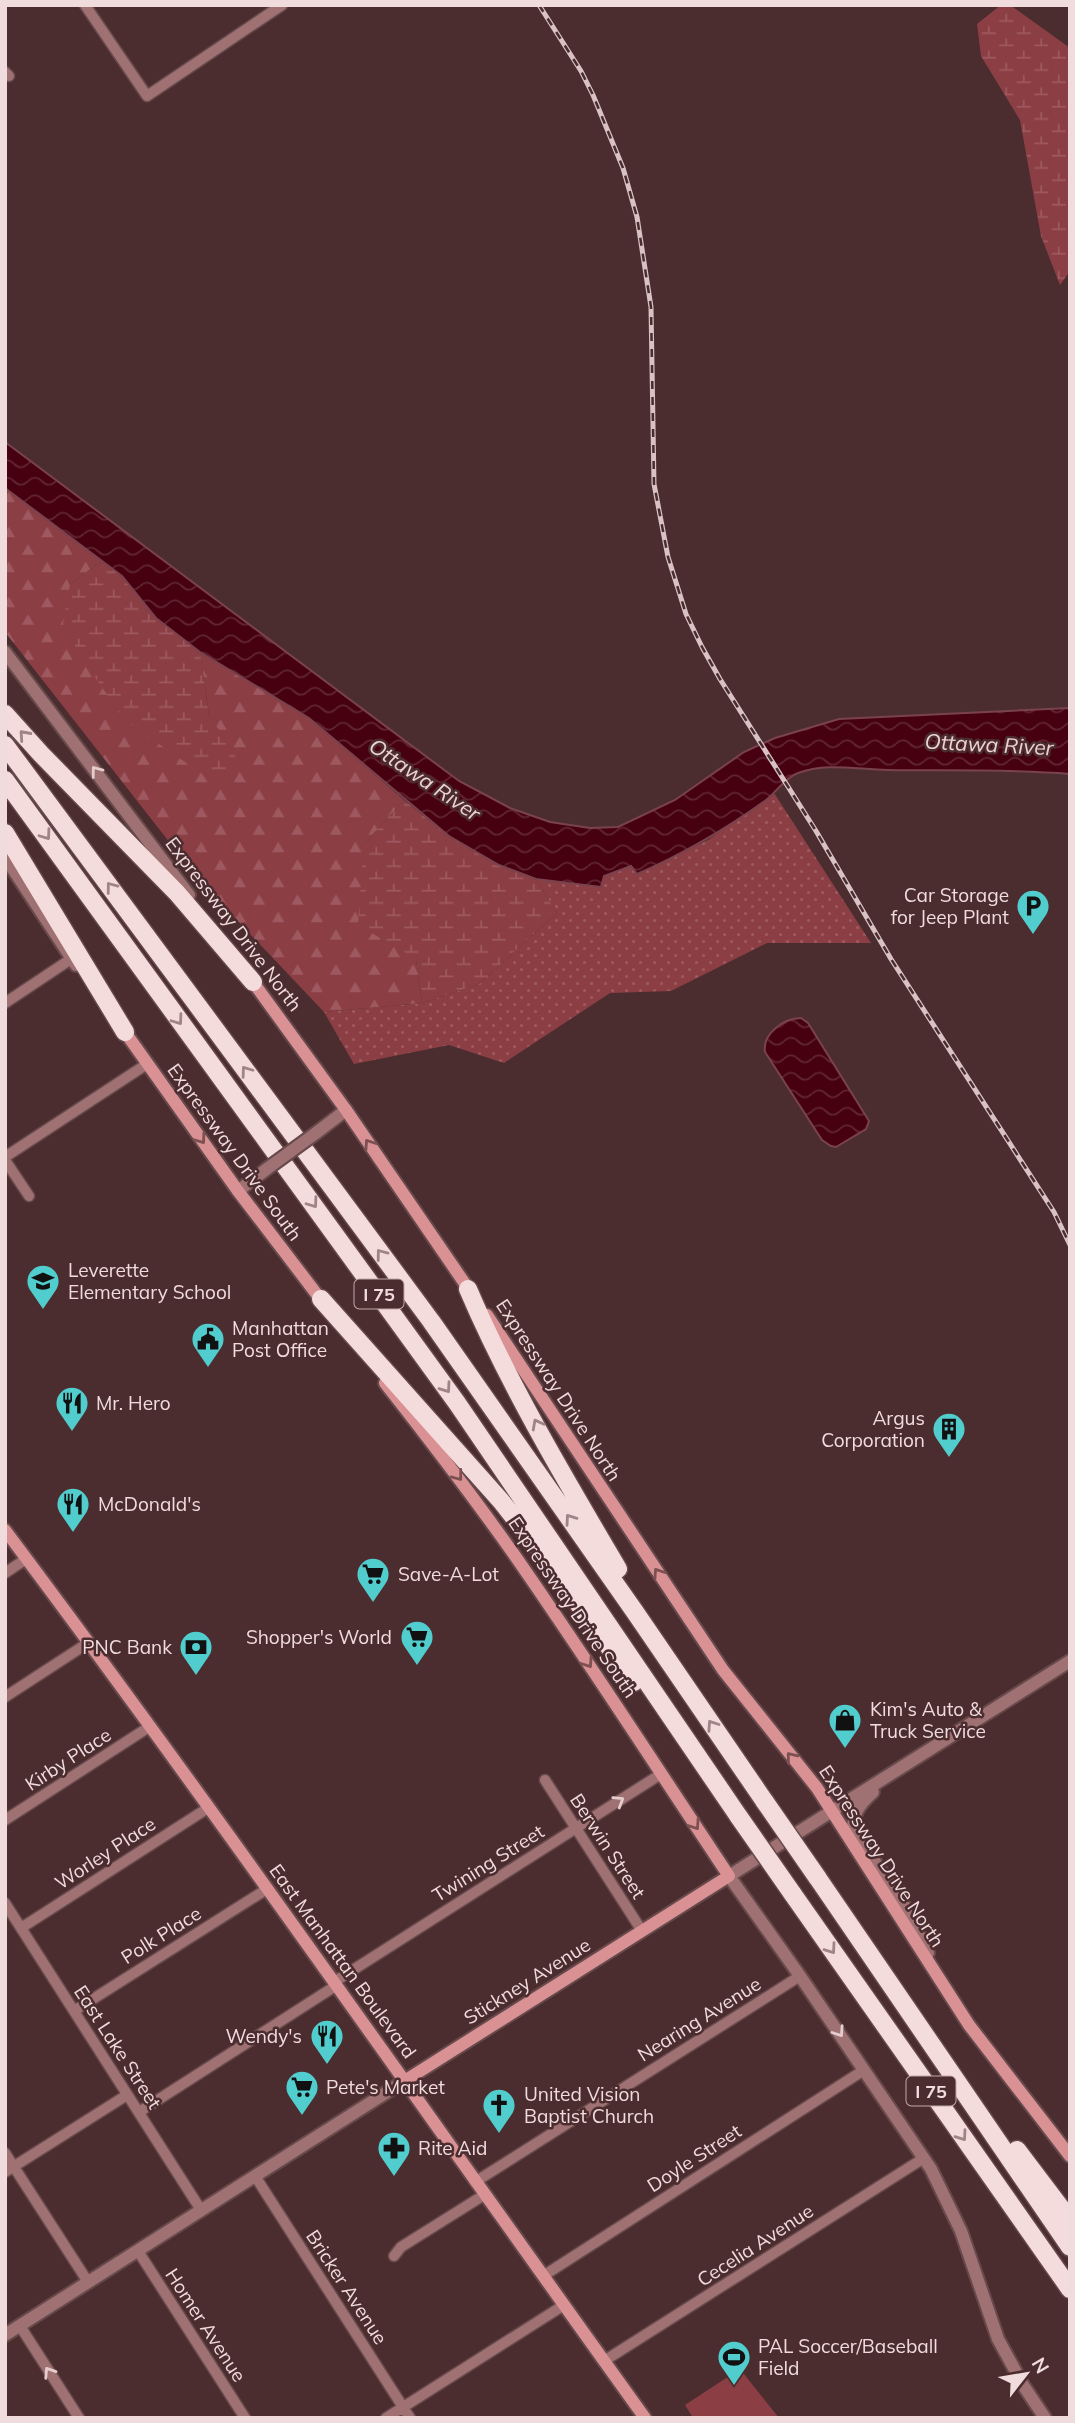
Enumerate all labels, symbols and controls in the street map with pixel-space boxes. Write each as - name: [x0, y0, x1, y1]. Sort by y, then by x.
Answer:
- water label: Ottawa River: [924, 728, 1055, 760]
- one-way arrow: [20, 730, 32, 743]
- water label: Ottawa River: [364, 732, 487, 827]
- one-way arrow: [91, 766, 104, 778]
- one-way arrow: [37, 827, 50, 840]
- street label: Expressway Drive North: [161, 832, 307, 1016]
- one-way arrow: [107, 882, 119, 895]
- place label: Car Storage for Jeep Plant: [891, 883, 1009, 929]
- parking icon: Car Storage for Jeep Plant: [1014, 887, 1052, 936]
- one-way arrow: [170, 1012, 182, 1025]
- street label: Expressway Drive South: [163, 1059, 307, 1245]
- one-way arrow: [241, 1066, 254, 1079]
- one-way arrow: [193, 1132, 205, 1144]
- one-way arrow: [365, 1139, 377, 1152]
- one-way arrow: [305, 1196, 317, 1208]
- one-way arrow: [377, 1249, 389, 1262]
- place label: Leverette Elementary School: [68, 1258, 231, 1304]
- school or university icon: Leverette Elementary School: [24, 1262, 62, 1311]
- road number: I 75: [354, 1280, 404, 1308]
- street label: Expressway Drive North: [491, 1294, 627, 1486]
- place label: Manhattan Post Office: [232, 1316, 329, 1362]
- public building icon: Manhattan Post Office: [189, 1320, 227, 1369]
- one-way arrow: [438, 1380, 450, 1393]
- restaurant icon: Mr. Hero: [53, 1384, 91, 1433]
- place label: Mr. Hero: [96, 1391, 171, 1415]
- place label: Argus Corporation: [821, 1406, 925, 1452]
- building icon: Argus Corporation: [930, 1410, 968, 1459]
- one-way arrow: [531, 1419, 545, 1431]
- one-way arrow: [449, 1468, 462, 1481]
- restaurant icon: McDonald's: [54, 1485, 92, 1534]
- place label: McDonald's: [98, 1492, 201, 1516]
- street label: Expressway Drive South: [503, 1512, 643, 1702]
- one-way arrow: [566, 1514, 578, 1527]
- supermarket icon: Save-A-Lot: [354, 1555, 392, 1604]
- place label: Save-A-Lot: [398, 1562, 499, 1586]
- one-way arrow: [654, 1568, 666, 1581]
- supermarket icon: Shopper's World: [398, 1618, 436, 1667]
- place label: Shopper's World: [246, 1625, 392, 1649]
- bank icon: PNC Bank: [177, 1628, 215, 1677]
- place label: PNC Bank: [82, 1635, 172, 1659]
- one-way arrow: [580, 1655, 592, 1668]
- place label: Kim's Auto & Truck Service: [870, 1697, 986, 1743]
- shop icon: Kim's Auto & Truck Service: [826, 1701, 864, 1750]
- one-way arrow: [708, 1720, 721, 1733]
- street label: Kirby Place: [21, 1722, 115, 1796]
- one-way arrow: [787, 1752, 800, 1764]
- street label: Expressway Drive North: [814, 1760, 950, 1952]
- street label: Berwin Street: [565, 1789, 651, 1903]
- one-way arrow: [611, 1797, 624, 1810]
- street label: Worley Place: [50, 1812, 160, 1894]
- one-way arrow: [686, 1817, 699, 1830]
- street label: Twining Street: [428, 1819, 549, 1907]
- street label: East Manhattan Boulevard: [264, 1859, 422, 2063]
- street label: Polk Place: [117, 1901, 205, 1969]
- street label: Stickney Avenue: [459, 1932, 595, 2030]
- one-way arrow: [823, 1941, 835, 1954]
- street label: Nearing Avenue: [633, 1971, 765, 2067]
- street label: East Lake Street: [69, 1981, 167, 2114]
- restaurant icon: Wendy's: [308, 2017, 346, 2066]
- place label: Wendy's: [225, 2024, 302, 2048]
- one-way arrow: [830, 2024, 843, 2037]
- supermarket icon: Pete's Market: [283, 2068, 321, 2117]
- place label: Pete's Market: [326, 2075, 445, 2099]
- road number: I 75: [906, 2076, 956, 2106]
- place label: United Vision Baptist Church: [524, 2082, 654, 2128]
- church icon: United Vision Baptist Church: [480, 2086, 518, 2135]
- street label: Doyle Street: [642, 2119, 746, 2197]
- one-way arrow: [954, 2128, 967, 2141]
- pharmacy icon: Rite Aid: [375, 2129, 413, 2178]
- place label: Rite Aid: [418, 2136, 487, 2160]
- street label: Cecelia Avenue: [692, 2198, 818, 2292]
- street label: Bricker Avenue: [301, 2225, 393, 2349]
- street label: Homer Avenue: [160, 2264, 252, 2386]
- place label: PAL Soccer/Baseball Field: [758, 2334, 938, 2380]
- sports icon: PAL Soccer/Baseball Field: [715, 2338, 753, 2387]
- north arrow: [991, 2339, 1061, 2409]
- text: N: [1027, 2353, 1055, 2378]
- one-way arrow: [45, 2366, 58, 2379]

